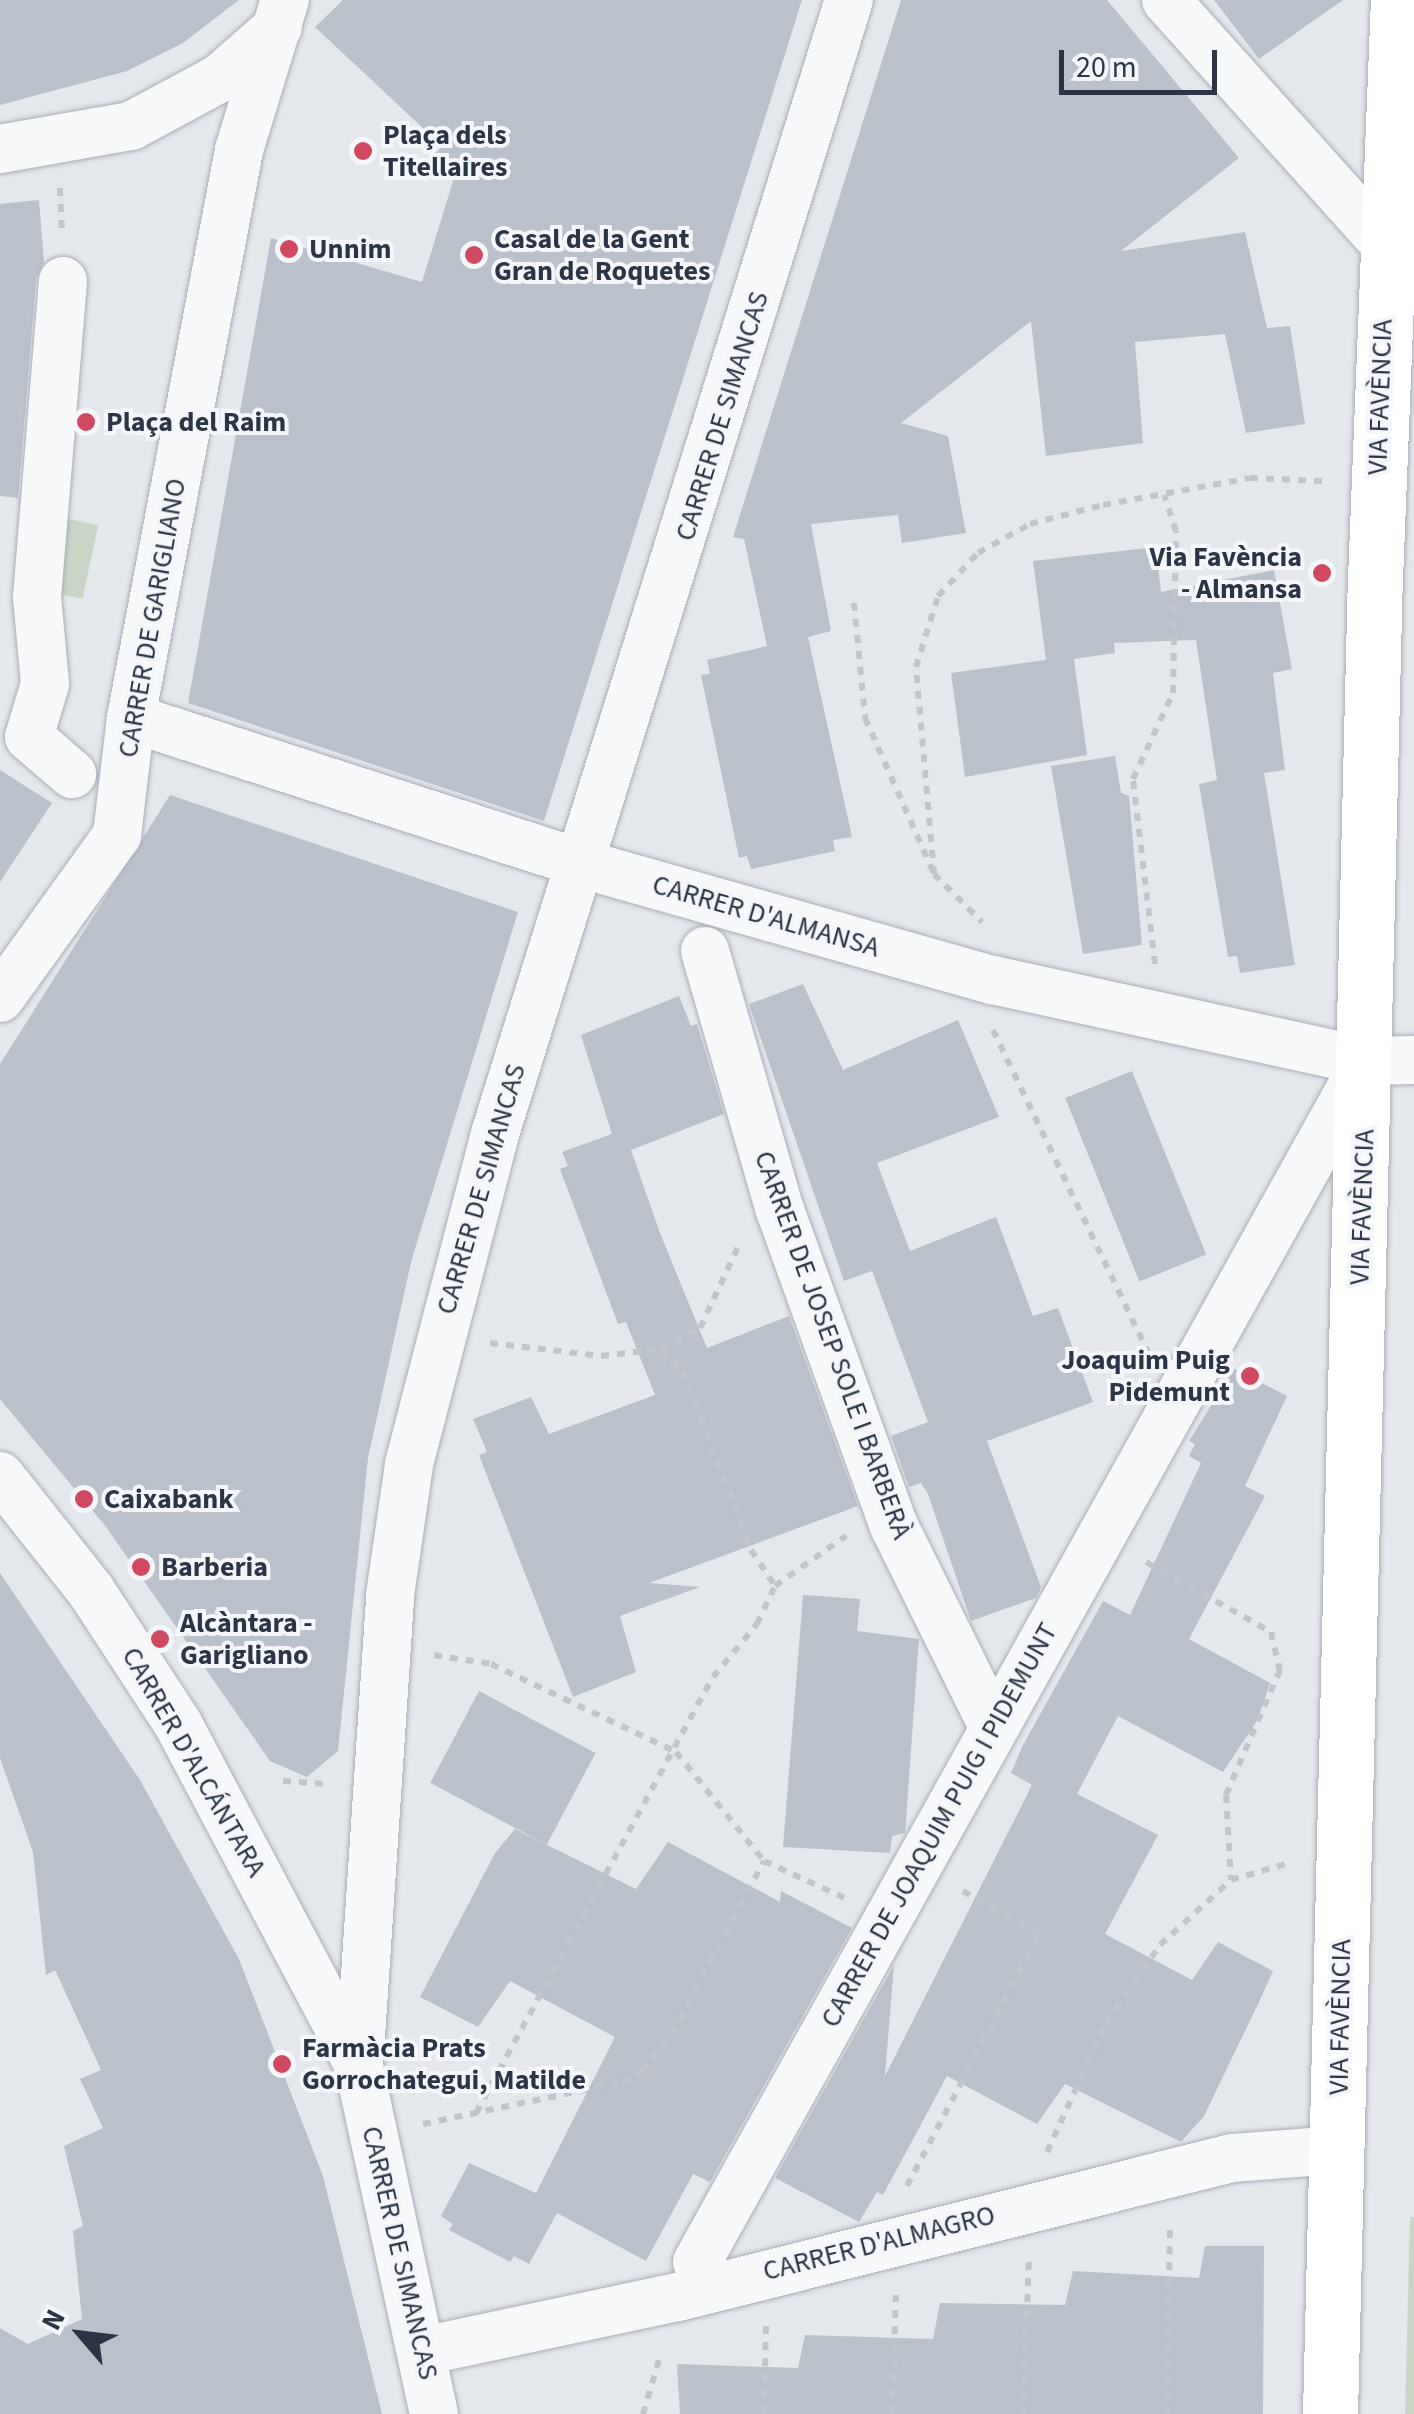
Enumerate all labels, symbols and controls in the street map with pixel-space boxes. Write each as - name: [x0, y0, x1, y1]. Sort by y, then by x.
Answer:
- scale bar: [1064, 30, 1222, 92]
- text: 20 m: [1076, 46, 1137, 89]
- place label: Plaça dels Titellaires: [383, 118, 507, 184]
- marker: Plaça dels Titellaires: [352, 140, 374, 162]
- place label: Casal de la Gent Gran de Roquetes: [494, 222, 710, 288]
- place label: Unnim: [309, 232, 391, 266]
- marker: Unnim: [278, 238, 300, 260]
- marker: Casal de la Gent Gran de Roquetes: [463, 244, 485, 266]
- street label: CARRER DE SIMANCAS: [668, 287, 776, 545]
- street label: VIA FAVÈNCIA: [1360, 318, 1400, 476]
- place label: Plaça del Raim: [106, 405, 286, 439]
- marker: Plaça del Raim: [75, 411, 97, 433]
- street label: CARRER DE GARIGLIANO: [111, 476, 193, 760]
- place label: Via Favència - Almansa: [1149, 540, 1302, 606]
- marker: Via Favència - Almansa: [1311, 562, 1333, 584]
- street label: CARRER D'ALMANSA: [649, 868, 883, 964]
- street label: CARRER DE SIMANCAS: [429, 1060, 533, 1318]
- street label: VIA FAVÈNCIA: [1342, 1128, 1382, 1286]
- street label: CARRER DE JOSEP SOLE I BARBERÀ: [747, 1146, 919, 1544]
- place label: Joaquim Puig Pidemunt: [1061, 1343, 1230, 1409]
- marker: Joaquim Puig Pidemunt: [1239, 1365, 1261, 1387]
- place label: Caixabank: [104, 1482, 233, 1516]
- marker: Caixabank: [73, 1488, 95, 1510]
- place label: Barberia: [161, 1550, 268, 1584]
- marker: Barberia: [130, 1556, 152, 1578]
- place label: Alcàntara - Garigliano: [180, 1606, 313, 1672]
- street label: CARRER DE JOAQUIM PUIG I PIDEMUNT: [813, 1617, 1065, 2033]
- marker: Alcàntara - Garigliano: [149, 1628, 171, 1650]
- street label: CARRER D'ALCÁNTARA: [115, 1641, 273, 1883]
- street label: VIA FAVÈNCIA: [1322, 1939, 1358, 2095]
- place label: Farmàcia Prats Gorrochategui, Matilde: [302, 2031, 586, 2097]
- marker: Farmàcia Prats Gorrochategui, Matilde: [271, 2053, 293, 2075]
- street label: CARRER DE SIMANCAS: [354, 2123, 446, 2383]
- street label: CARRER D'ALMAGRO: [760, 2198, 998, 2288]
- north arrow: [30, 2284, 130, 2384]
- text: N: [31, 2302, 76, 2338]

